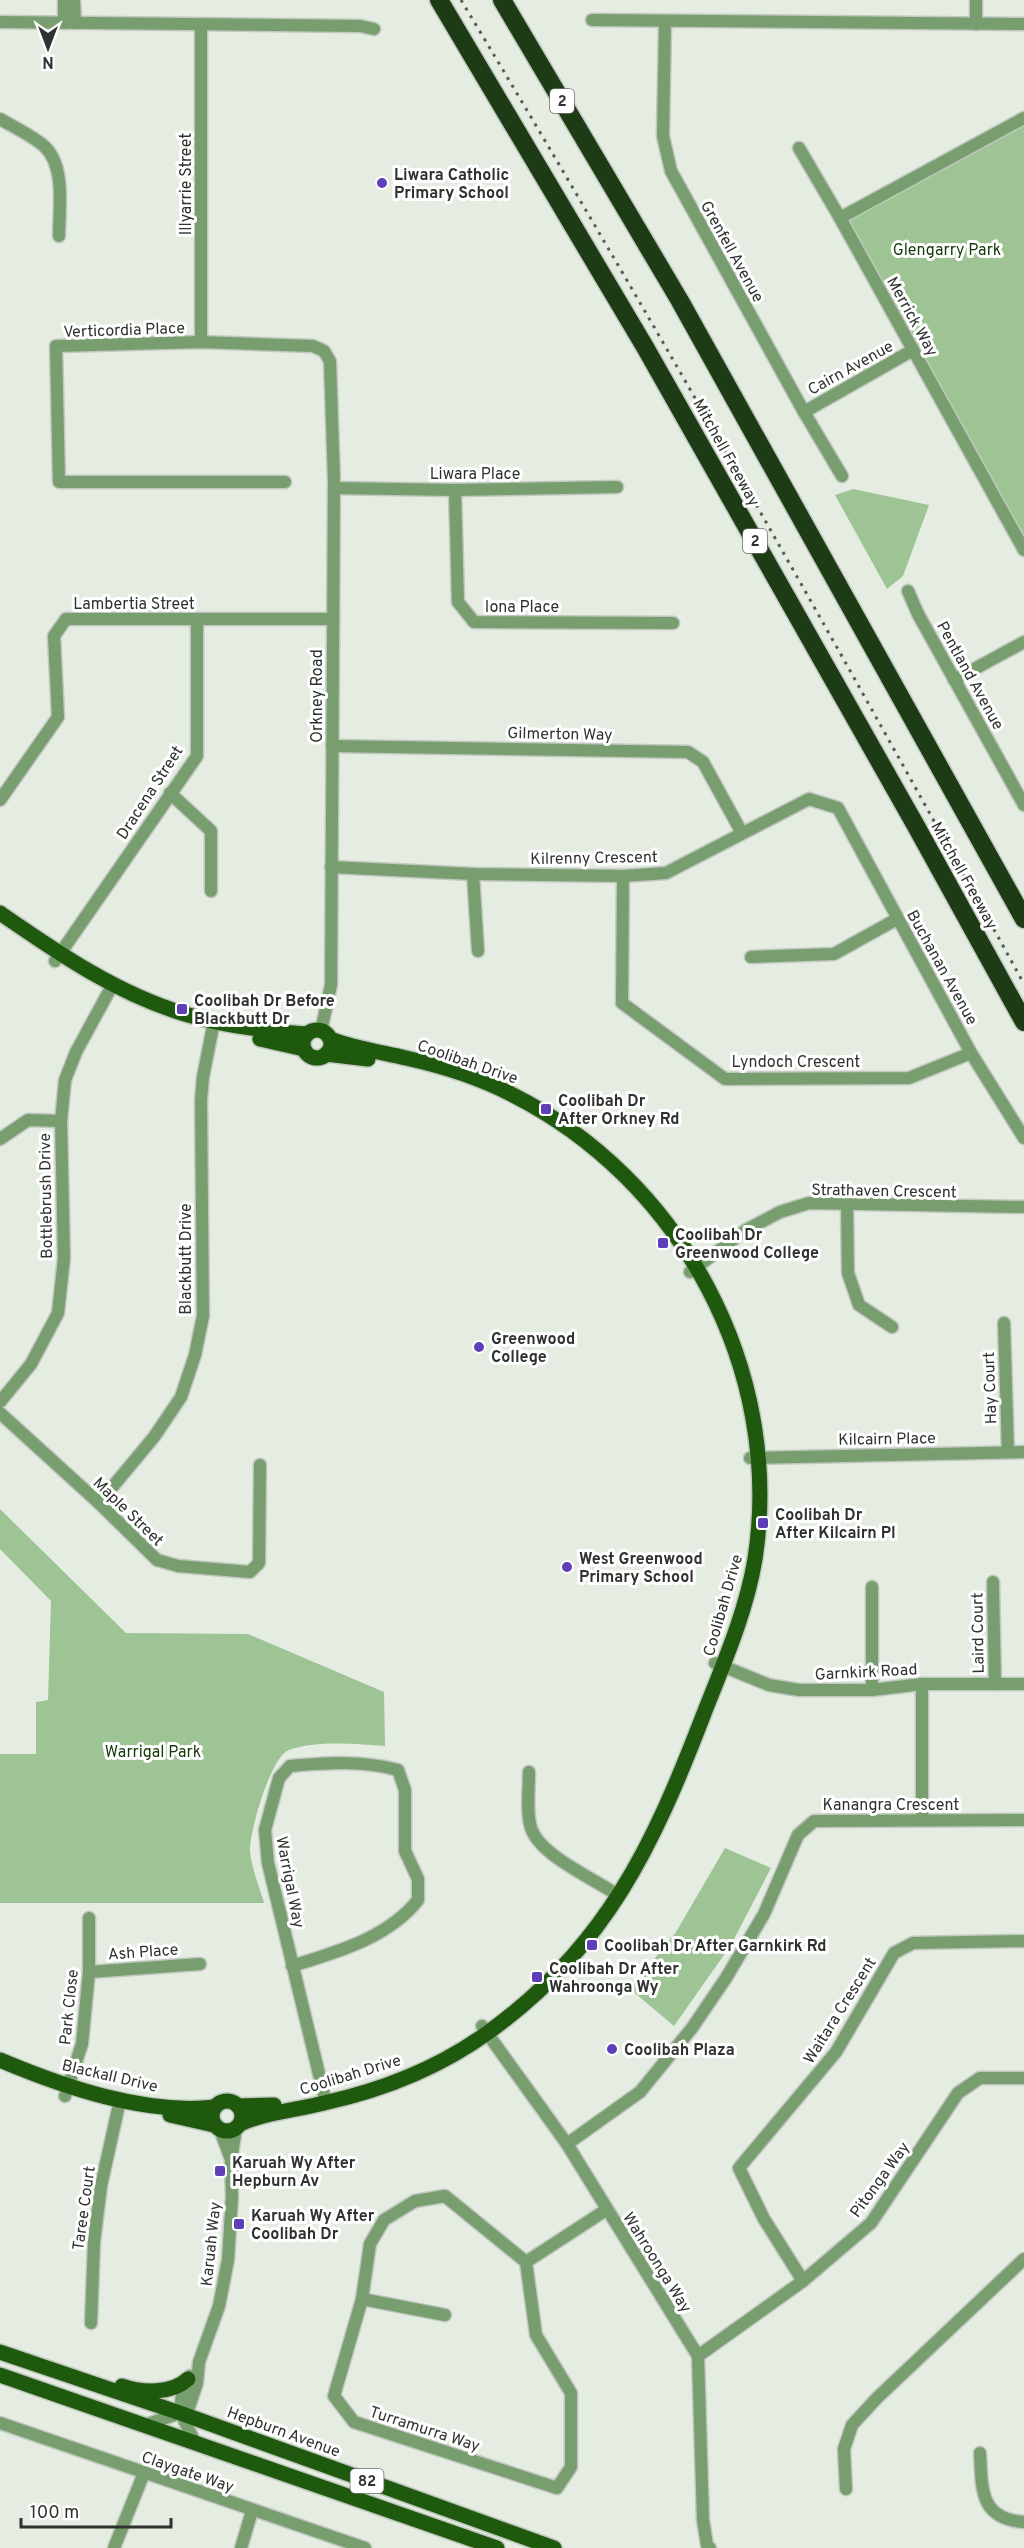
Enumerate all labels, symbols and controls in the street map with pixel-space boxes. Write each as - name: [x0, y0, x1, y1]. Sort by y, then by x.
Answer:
- north arrow: [18, 18, 78, 78]
- text: N: [42, 51, 54, 71]
- road number: 2: [550, 89, 574, 113]
- street label: Illyarrie Street: [177, 133, 197, 235]
- place label: Liwara Catholic Primary School: [394, 166, 509, 204]
- marker: Liwara Catholic Primary School: [375, 176, 389, 190]
- street label: Grenfell Avenue: [695, 198, 767, 306]
- park label: Glengarry Park: [893, 241, 1001, 261]
- street label: Merrick Way: [881, 274, 941, 360]
- street label: Verticordia Place: [63, 319, 185, 343]
- street label: Cairn Avenue: [805, 337, 897, 400]
- street label: Mitchell Freeway: [687, 396, 763, 510]
- street label: Liwara Place: [430, 465, 520, 485]
- road number: 2: [743, 529, 767, 553]
- street label: Lambertia Street: [73, 595, 195, 615]
- street label: Iona Place: [485, 598, 559, 618]
- street label: Pentland Avenue: [931, 618, 1007, 734]
- street label: Orkney Road: [308, 649, 328, 743]
- street label: Gilmerton Way: [507, 724, 613, 746]
- street label: Dracena Street: [113, 742, 188, 844]
- street label: Mitchell Freeway: [925, 819, 1001, 933]
- street label: Kilrenny Crescent: [530, 848, 658, 870]
- street label: Buchanan Avenue: [901, 907, 981, 1029]
- place label: Coolibah Dr Before Blackbutt Dr: [194, 992, 335, 1030]
- marker: Coolibah Dr Before Blackbutt Dr: [175, 1002, 189, 1016]
- street label: Coolibah Drive: [414, 1036, 520, 1089]
- street label: Lyndoch Crescent: [732, 1053, 860, 1073]
- place label: Coolibah Dr After Orkney Rd: [558, 1092, 679, 1130]
- marker: Coolibah Dr After Orkney Rd: [539, 1102, 553, 1116]
- street label: Bottlebrush Drive: [36, 1133, 58, 1259]
- street label: Strathaven Crescent: [811, 1181, 957, 1203]
- street label: Blackbutt Drive: [177, 1203, 197, 1315]
- place label: Coolibah Dr Greenwood College: [675, 1226, 819, 1264]
- marker: Coolibah Dr Greenwood College: [656, 1236, 670, 1250]
- place label: Greenwood College: [491, 1330, 575, 1368]
- marker: Greenwood College: [472, 1340, 486, 1354]
- street label: Hay Court: [980, 1351, 1002, 1424]
- street label: Kilcairn Place: [838, 1429, 936, 1451]
- street label: Maple Street: [88, 1474, 167, 1551]
- place label: Coolibah Dr After Kilcairn Pl: [775, 1506, 896, 1544]
- marker: Coolibah Dr After Kilcairn Pl: [756, 1516, 770, 1530]
- place label: West Greenwood Primary School: [579, 1550, 703, 1588]
- street label: Coolibah Drive: [700, 1552, 748, 1659]
- marker: West Greenwood Primary School: [560, 1560, 574, 1574]
- street label: Laird Court: [968, 1592, 990, 1674]
- street label: Garnkirk Road: [814, 1660, 918, 1686]
- park label: Warrigal Park: [105, 1743, 201, 1763]
- street label: Kanangra Crescent: [823, 1796, 959, 1816]
- street label: Warrigal Way: [270, 1835, 308, 1930]
- place label: Coolibah Dr After Garnkirk Rd: [604, 1937, 827, 1957]
- marker: Coolibah Dr After Garnkirk Rd: [585, 1938, 599, 1952]
- street label: Ash Place: [107, 1941, 179, 1965]
- street label: Waitara Crescent: [800, 1954, 881, 2068]
- place label: Coolibah Dr After Wahroonga Wy: [549, 1960, 679, 1998]
- street label: Park Close: [56, 1968, 84, 2046]
- marker: Coolibah Dr After Wahroonga Wy: [530, 1970, 544, 1984]
- place label: Coolibah Plaza: [624, 2041, 735, 2061]
- marker: Coolibah Plaza: [605, 2042, 619, 2056]
- street label: Coolibah Drive: [297, 2051, 404, 2101]
- street label: Blackall Drive: [60, 2056, 159, 2098]
- street label: Pitonga Way: [846, 2138, 915, 2222]
- place label: Karuah Wy After Hepburn Av: [232, 2154, 356, 2192]
- marker: Karuah Wy After Hepburn Av: [213, 2164, 227, 2178]
- street label: Taree Court: [69, 2165, 101, 2252]
- street label: Karuah Way: [198, 2201, 226, 2287]
- place label: Karuah Wy After Coolibah Dr: [251, 2207, 375, 2245]
- street label: Wahroonga Way: [617, 2209, 695, 2317]
- marker: Karuah Wy After Coolibah Dr: [232, 2217, 246, 2231]
- street label: Hepburn Avenue: [224, 2403, 343, 2463]
- street label: Turramurra Way: [367, 2403, 482, 2457]
- street label: Claygate Way: [139, 2448, 236, 2498]
- road number: 82: [350, 2469, 384, 2493]
- scale bar: [21, 2491, 171, 2529]
- text: 100 m: [30, 2502, 79, 2525]

